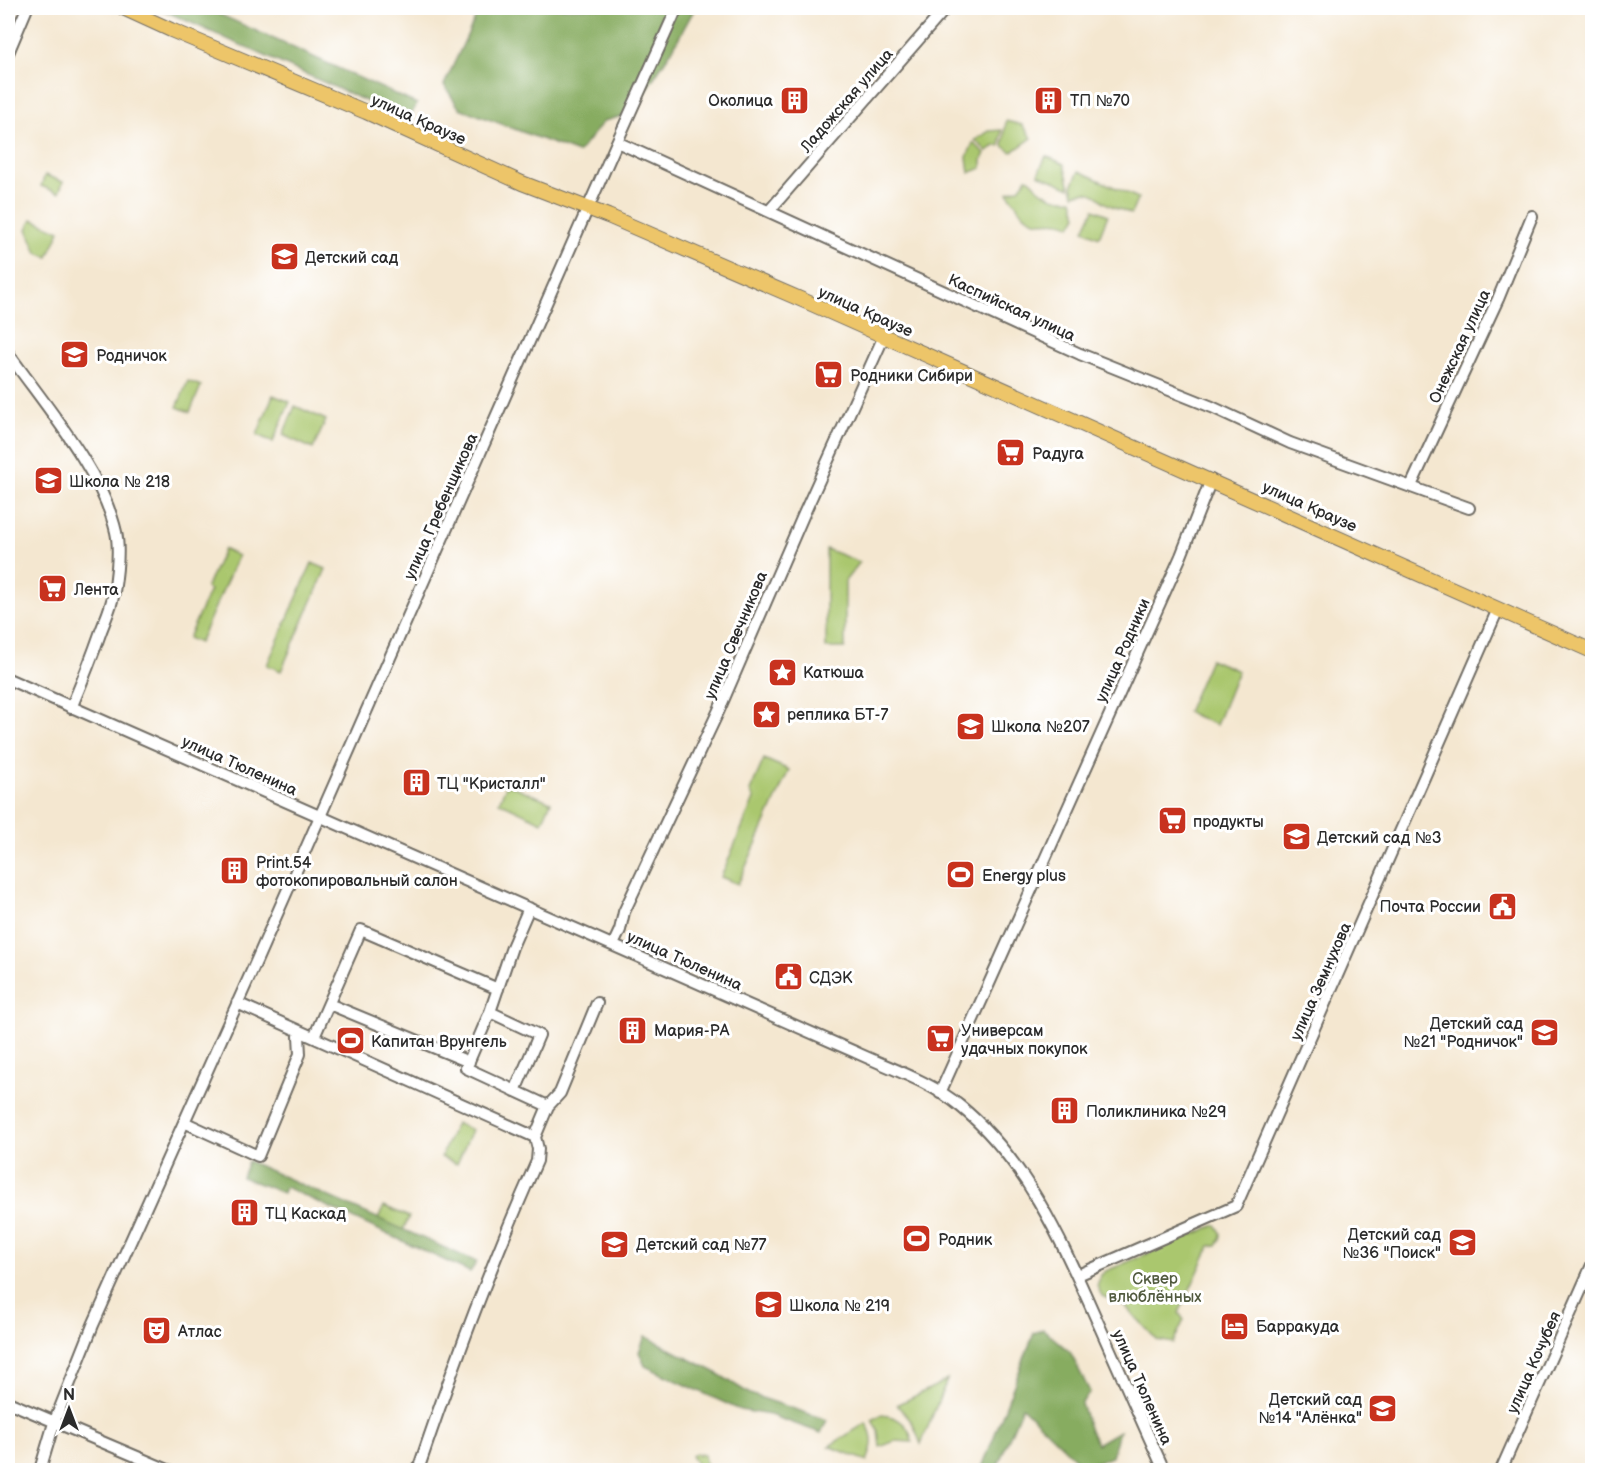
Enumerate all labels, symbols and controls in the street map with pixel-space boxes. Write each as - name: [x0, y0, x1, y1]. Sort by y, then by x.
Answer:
- street label: Ладожская улица: [796, 45, 898, 158]
- building icon: Околица: [778, 84, 810, 116]
- building icon: ТП №70: [1033, 84, 1065, 116]
- street label: улица Краузе: [368, 91, 469, 150]
- place label: Околица: [708, 92, 774, 111]
- place label: ТП №70: [1070, 92, 1130, 111]
- school or university icon: Детский сад: [268, 241, 300, 273]
- place label: Детский сад: [305, 249, 398, 268]
- street label: Каспийская улица: [945, 271, 1078, 346]
- street label: улица Краузе: [815, 283, 916, 342]
- street label: Онежская улица: [1426, 286, 1495, 407]
- school or university icon: Родничок: [59, 339, 91, 371]
- place label: Родничок: [96, 347, 167, 366]
- supermarket icon: Родники Сибири: [813, 359, 845, 391]
- place label: Родники Сибири: [850, 367, 973, 386]
- street label: улица Гребенщикова: [400, 430, 483, 583]
- supermarket icon: Радуга: [995, 437, 1027, 469]
- place label: Радуга: [1032, 445, 1085, 464]
- school or university icon: Школа № 218: [32, 465, 64, 497]
- place label: Школа № 218: [69, 473, 170, 492]
- street label: улица Краузе: [1259, 478, 1360, 537]
- street label: улица Свечникова: [701, 568, 772, 703]
- supermarket icon: Лента: [37, 573, 69, 605]
- place label: Лента: [73, 581, 119, 600]
- street label: улица Родники: [1092, 596, 1155, 706]
- place icon: Катюша: [766, 656, 798, 688]
- place label: Катюша: [803, 664, 864, 683]
- place icon: реплика БТ-7: [750, 698, 782, 730]
- place label: реплика БТ-7: [787, 706, 888, 725]
- school or university icon: Школа №207: [954, 710, 986, 742]
- place label: Школа №207: [991, 718, 1090, 737]
- street label: улица Тюленина: [179, 732, 300, 801]
- building icon: ТЦ "Кристалл": [400, 767, 432, 799]
- place label: ТЦ "Кристалл": [437, 775, 546, 794]
- supermarket icon: продукты: [1156, 805, 1188, 837]
- place label: продукты: [1193, 813, 1264, 832]
- school or university icon: Детский сад №3: [1280, 821, 1312, 853]
- place label: Детский сад №3: [1317, 829, 1442, 848]
- place label: Print.54 фотокопировальный салон: [256, 854, 458, 891]
- building icon: Print.54 фотокопировальный салон: [219, 855, 251, 887]
- sports icon: Energy plus: [945, 859, 977, 891]
- place label: Energy plus: [982, 867, 1066, 886]
- public building icon: Почта России: [1486, 890, 1518, 922]
- place label: Почта России: [1379, 898, 1481, 917]
- street label: улица Земнухова: [1287, 919, 1356, 1044]
- street label: улица Тюленина: [624, 927, 745, 996]
- public building icon: СДЭК: [772, 961, 804, 993]
- place label: СДЭК: [809, 969, 853, 988]
- building icon: Мария-РА: [617, 1014, 649, 1046]
- place label: Детский сад №21 "Родничок": [1403, 1015, 1523, 1052]
- school or university icon: Детский сад №21 "Родничок": [1528, 1016, 1560, 1048]
- place label: Мария-РА: [654, 1022, 730, 1041]
- place label: Универсам удачных покупок: [961, 1022, 1088, 1059]
- supermarket icon: Универсам удачных покупок: [924, 1023, 956, 1055]
- sports icon: Капитан Врунгель: [334, 1025, 366, 1057]
- place label: Капитан Врунгель: [371, 1033, 507, 1052]
- building icon: Поликлиника №29: [1049, 1095, 1081, 1127]
- place label: Поликлиника №29: [1086, 1103, 1227, 1122]
- building icon: ТЦ Каскад: [228, 1197, 260, 1229]
- place label: ТЦ Каскад: [265, 1205, 346, 1224]
- sports icon: Родник: [901, 1223, 933, 1255]
- place label: Детский сад №36 "Поиск": [1342, 1226, 1441, 1263]
- school or university icon: Детский сад №36 "Поиск": [1446, 1227, 1478, 1259]
- school or university icon: Детский сад №77: [599, 1228, 631, 1260]
- place label: Родник: [938, 1231, 993, 1250]
- place label: Детский сад №77: [636, 1236, 766, 1255]
- park label: Сквер влюблённых: [1109, 1270, 1201, 1307]
- school or university icon: Школа № 219: [752, 1289, 784, 1321]
- place label: Школа № 219: [789, 1297, 890, 1316]
- street label: улица Кочубея: [1503, 1309, 1565, 1416]
- hotel icon: Барракуда: [1219, 1310, 1251, 1342]
- theatre icon: Атлас: [141, 1315, 173, 1347]
- place label: Барракуда: [1256, 1318, 1340, 1337]
- place label: Атлас: [177, 1323, 222, 1342]
- street label: улица Тюленина: [1108, 1327, 1176, 1449]
- north arrow: [39, 1379, 99, 1439]
- text: N: [63, 1386, 75, 1405]
- place label: Детский сад №14 "Алёнка": [1258, 1391, 1362, 1428]
- school or university icon: Детский сад №14 "Алёнка": [1367, 1392, 1399, 1424]

